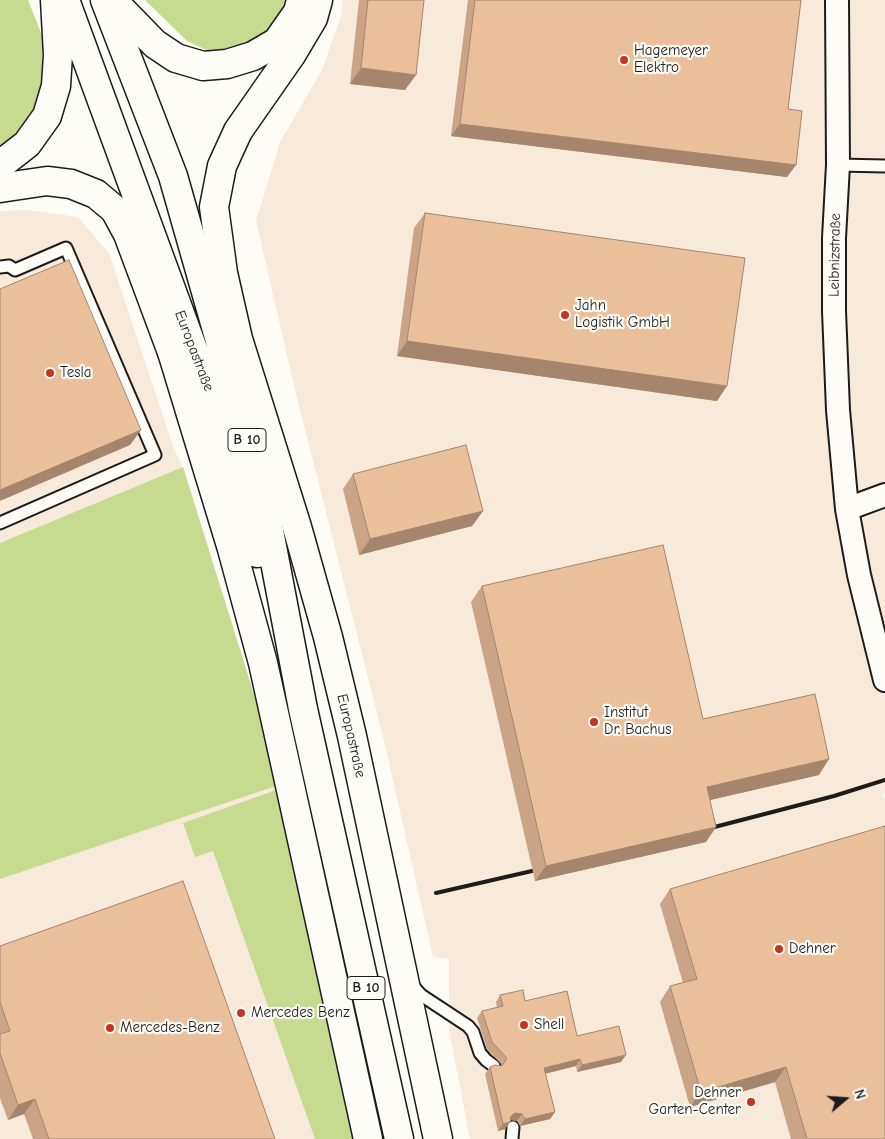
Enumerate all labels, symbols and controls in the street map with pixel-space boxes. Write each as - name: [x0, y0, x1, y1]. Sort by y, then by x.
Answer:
- place label: Hagemeyer Elektro: [634, 42, 708, 77]
- marker: Hagemeyer Elektro: [618, 54, 630, 66]
- street label: Leibnizstraße: [825, 213, 845, 297]
- place label: Jahn Logistik GmbH: [575, 297, 670, 332]
- street label: Europastraße: [170, 308, 218, 394]
- marker: Jahn Logistik GmbH: [559, 309, 571, 321]
- place label: Tesla: [60, 364, 91, 382]
- marker: Tesla: [44, 367, 56, 379]
- road number: B 10: [228, 428, 266, 452]
- street label: Europastraße: [333, 692, 369, 780]
- place label: Institut Dr. Bachus: [604, 704, 671, 739]
- marker: Institut Dr. Bachus: [588, 716, 600, 728]
- place label: Dehner: [789, 940, 836, 958]
- marker: Dehner: [773, 943, 785, 955]
- road number: B 10: [347, 976, 385, 1000]
- place label: Mercedes Benz: [251, 1004, 350, 1022]
- marker: Mercedes Benz: [235, 1007, 247, 1019]
- place label: Shell: [534, 1016, 564, 1034]
- place label: Mercedes-Benz: [120, 1019, 220, 1037]
- marker: Shell: [518, 1019, 530, 1031]
- marker: Mercedes-Benz: [104, 1022, 116, 1034]
- north arrow: [820, 1074, 870, 1124]
- place label: Dehner Garten-Center: [649, 1084, 741, 1119]
- text: N: [850, 1087, 869, 1101]
- marker: Dehner Garten-Center: [745, 1096, 757, 1108]

